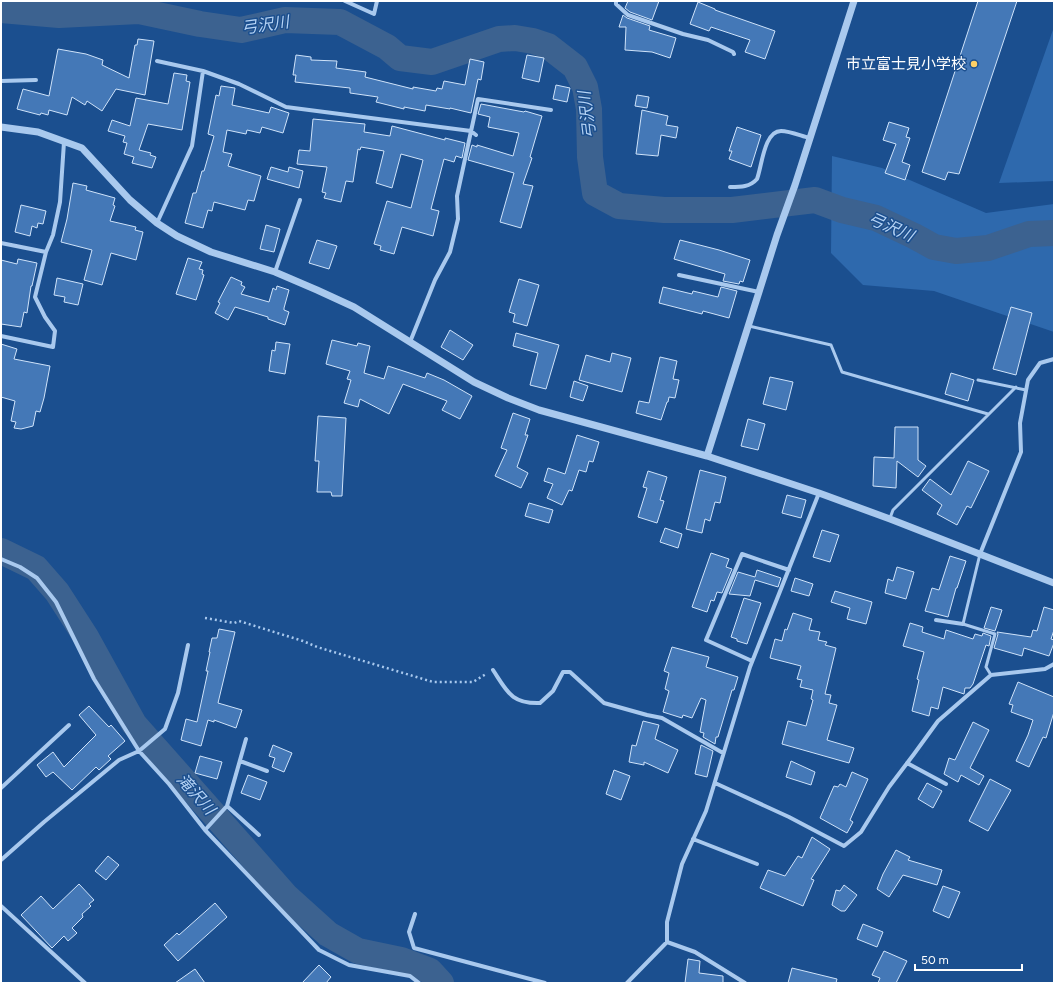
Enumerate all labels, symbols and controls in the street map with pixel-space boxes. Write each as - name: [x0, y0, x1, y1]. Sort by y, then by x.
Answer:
- water label: 弓沢川: [240, 12, 292, 38]
- place label: 市立富士見小学校: [846, 55, 966, 73]
- marker: 市立富士見小学校: [969, 59, 979, 69]
- water label: 弓沢川: [574, 88, 599, 140]
- water label: 弓沢川: [865, 209, 919, 246]
- water label: 滝沢川: [173, 770, 220, 820]
- scale bar: [915, 946, 1022, 972]
- text: 50 m: [921, 953, 949, 967]

